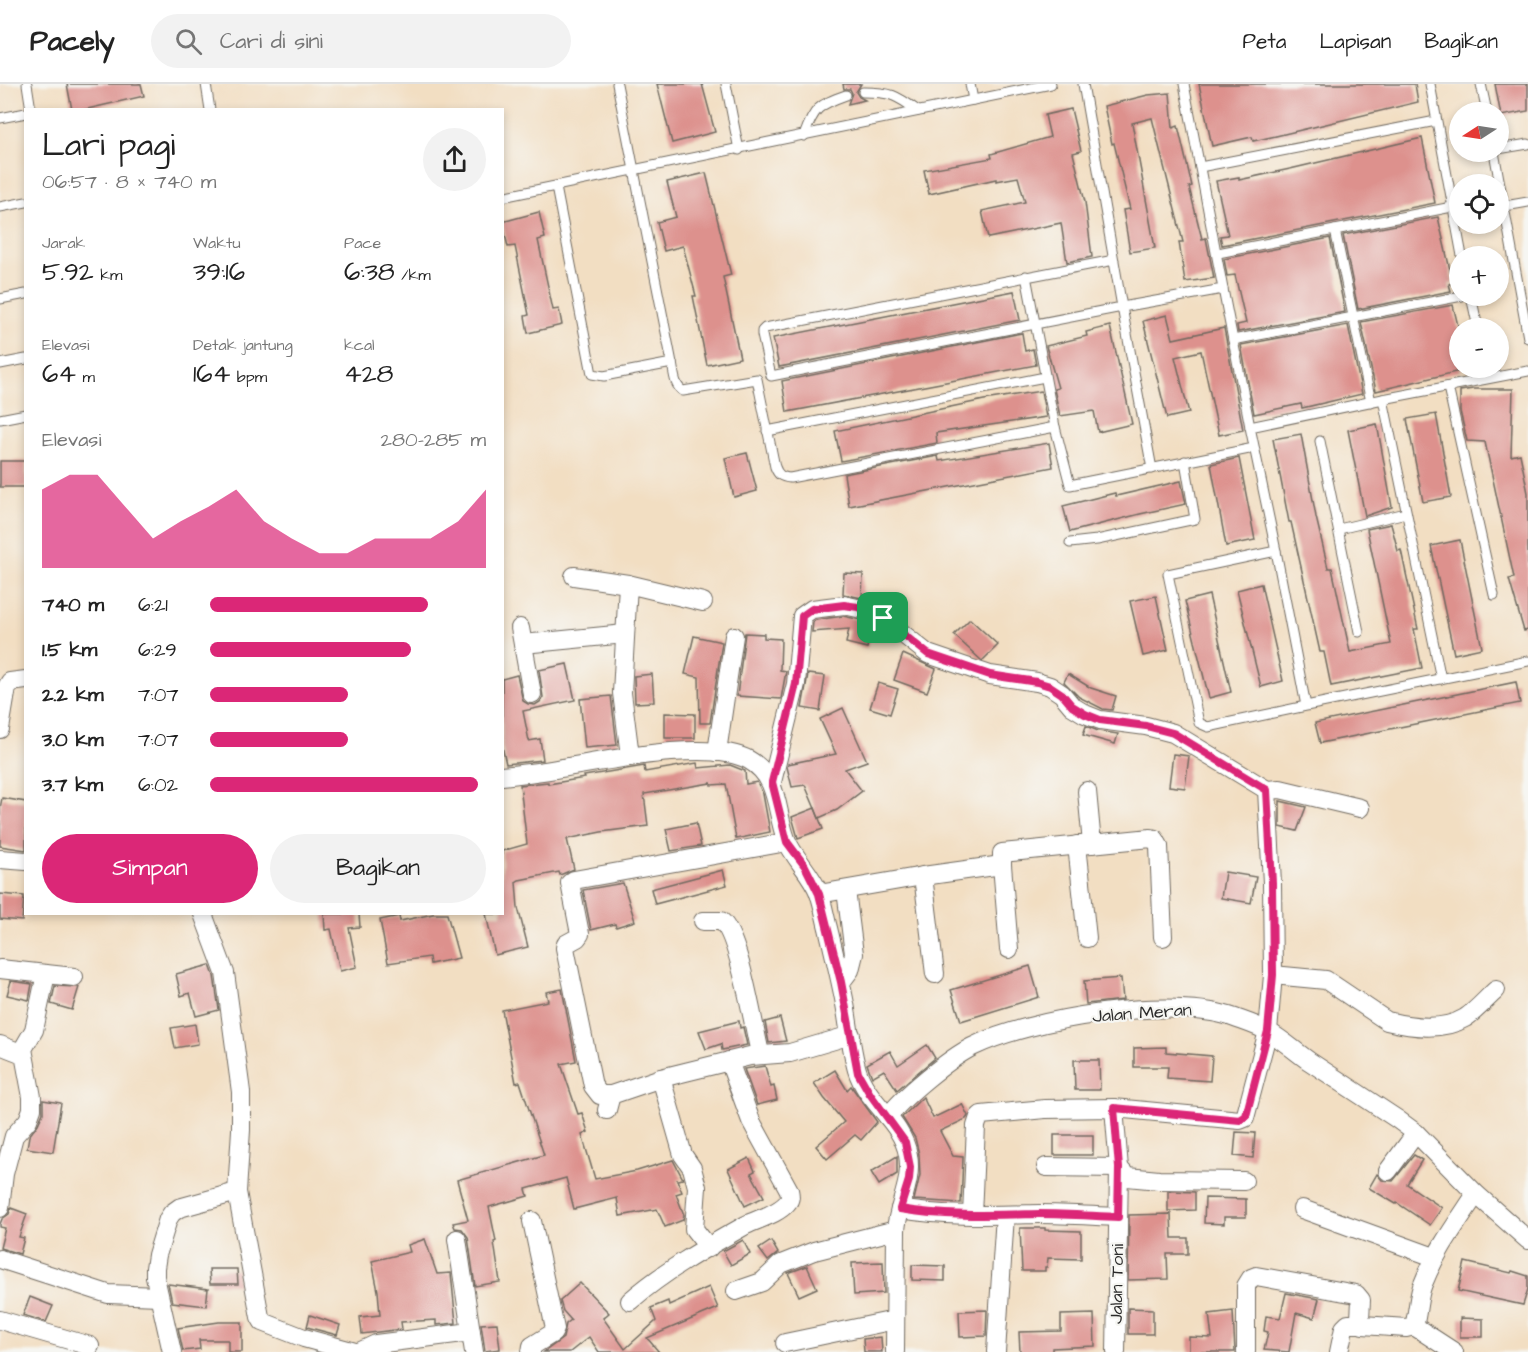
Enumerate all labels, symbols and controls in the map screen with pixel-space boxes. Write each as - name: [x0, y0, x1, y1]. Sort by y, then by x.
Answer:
- search box: [151, 14, 571, 68]
- text: Pacely: [30, 22, 115, 61]
- icon: search: [172, 25, 205, 58]
- text: Cari di sini: [220, 26, 323, 57]
- text: Peta: [1243, 27, 1286, 56]
- text: Lapisan: [1319, 27, 1391, 56]
- text: Bagikan: [1424, 27, 1498, 56]
- north arrow: [1449, 102, 1509, 162]
- map controls: [1449, 102, 1509, 378]
- text: Lari pagi: [42, 122, 175, 168]
- button: share: [423, 128, 486, 191]
- text: 06:57 · 8 × 740 m: [42, 168, 216, 196]
- button: locate: [1449, 174, 1509, 234]
- text: Jarak: [42, 232, 85, 254]
- text: Waktu: [193, 232, 241, 254]
- text: Pace: [344, 232, 381, 254]
- button: +: [1449, 246, 1509, 306]
- text: 5.92: [42, 254, 94, 290]
- text: 39:16: [193, 254, 245, 290]
- text: 6:38: [344, 254, 395, 290]
- text: km: [94, 264, 122, 286]
- text: /km: [395, 264, 431, 286]
- button: −: [1449, 318, 1509, 378]
- text: Elevasi: [42, 334, 90, 356]
- text: Detak jantung: [193, 334, 293, 356]
- text: kcal: [344, 334, 375, 356]
- text: 64: [42, 356, 76, 392]
- text: 164: [193, 356, 230, 392]
- text: 428: [344, 356, 393, 392]
- text: m: [76, 366, 95, 388]
- text: bpm: [230, 366, 267, 388]
- text: Elevasi: [42, 426, 101, 454]
- text: 280–285 m: [381, 426, 486, 454]
- text: 740 m: [42, 591, 104, 619]
- text: 6:21: [138, 591, 168, 619]
- pin: [857, 592, 908, 643]
- icon: arrive: [866, 601, 899, 634]
- text: 1.5 km: [42, 636, 97, 664]
- text: 6:29: [138, 636, 177, 664]
- text: 2.2 km: [42, 681, 104, 709]
- text: 7:07: [138, 681, 179, 709]
- text: 3.0 km: [42, 726, 103, 754]
- text: 7:07: [138, 726, 179, 754]
- text: 3.7 km: [42, 771, 103, 799]
- text: 6:02: [138, 771, 178, 799]
- button: Simpan: [42, 834, 258, 903]
- button: Bagikan: [270, 834, 486, 903]
- street label: Jalan Meran: [1091, 997, 1193, 1029]
- street label: Jalan Toni: [1104, 1244, 1130, 1324]

